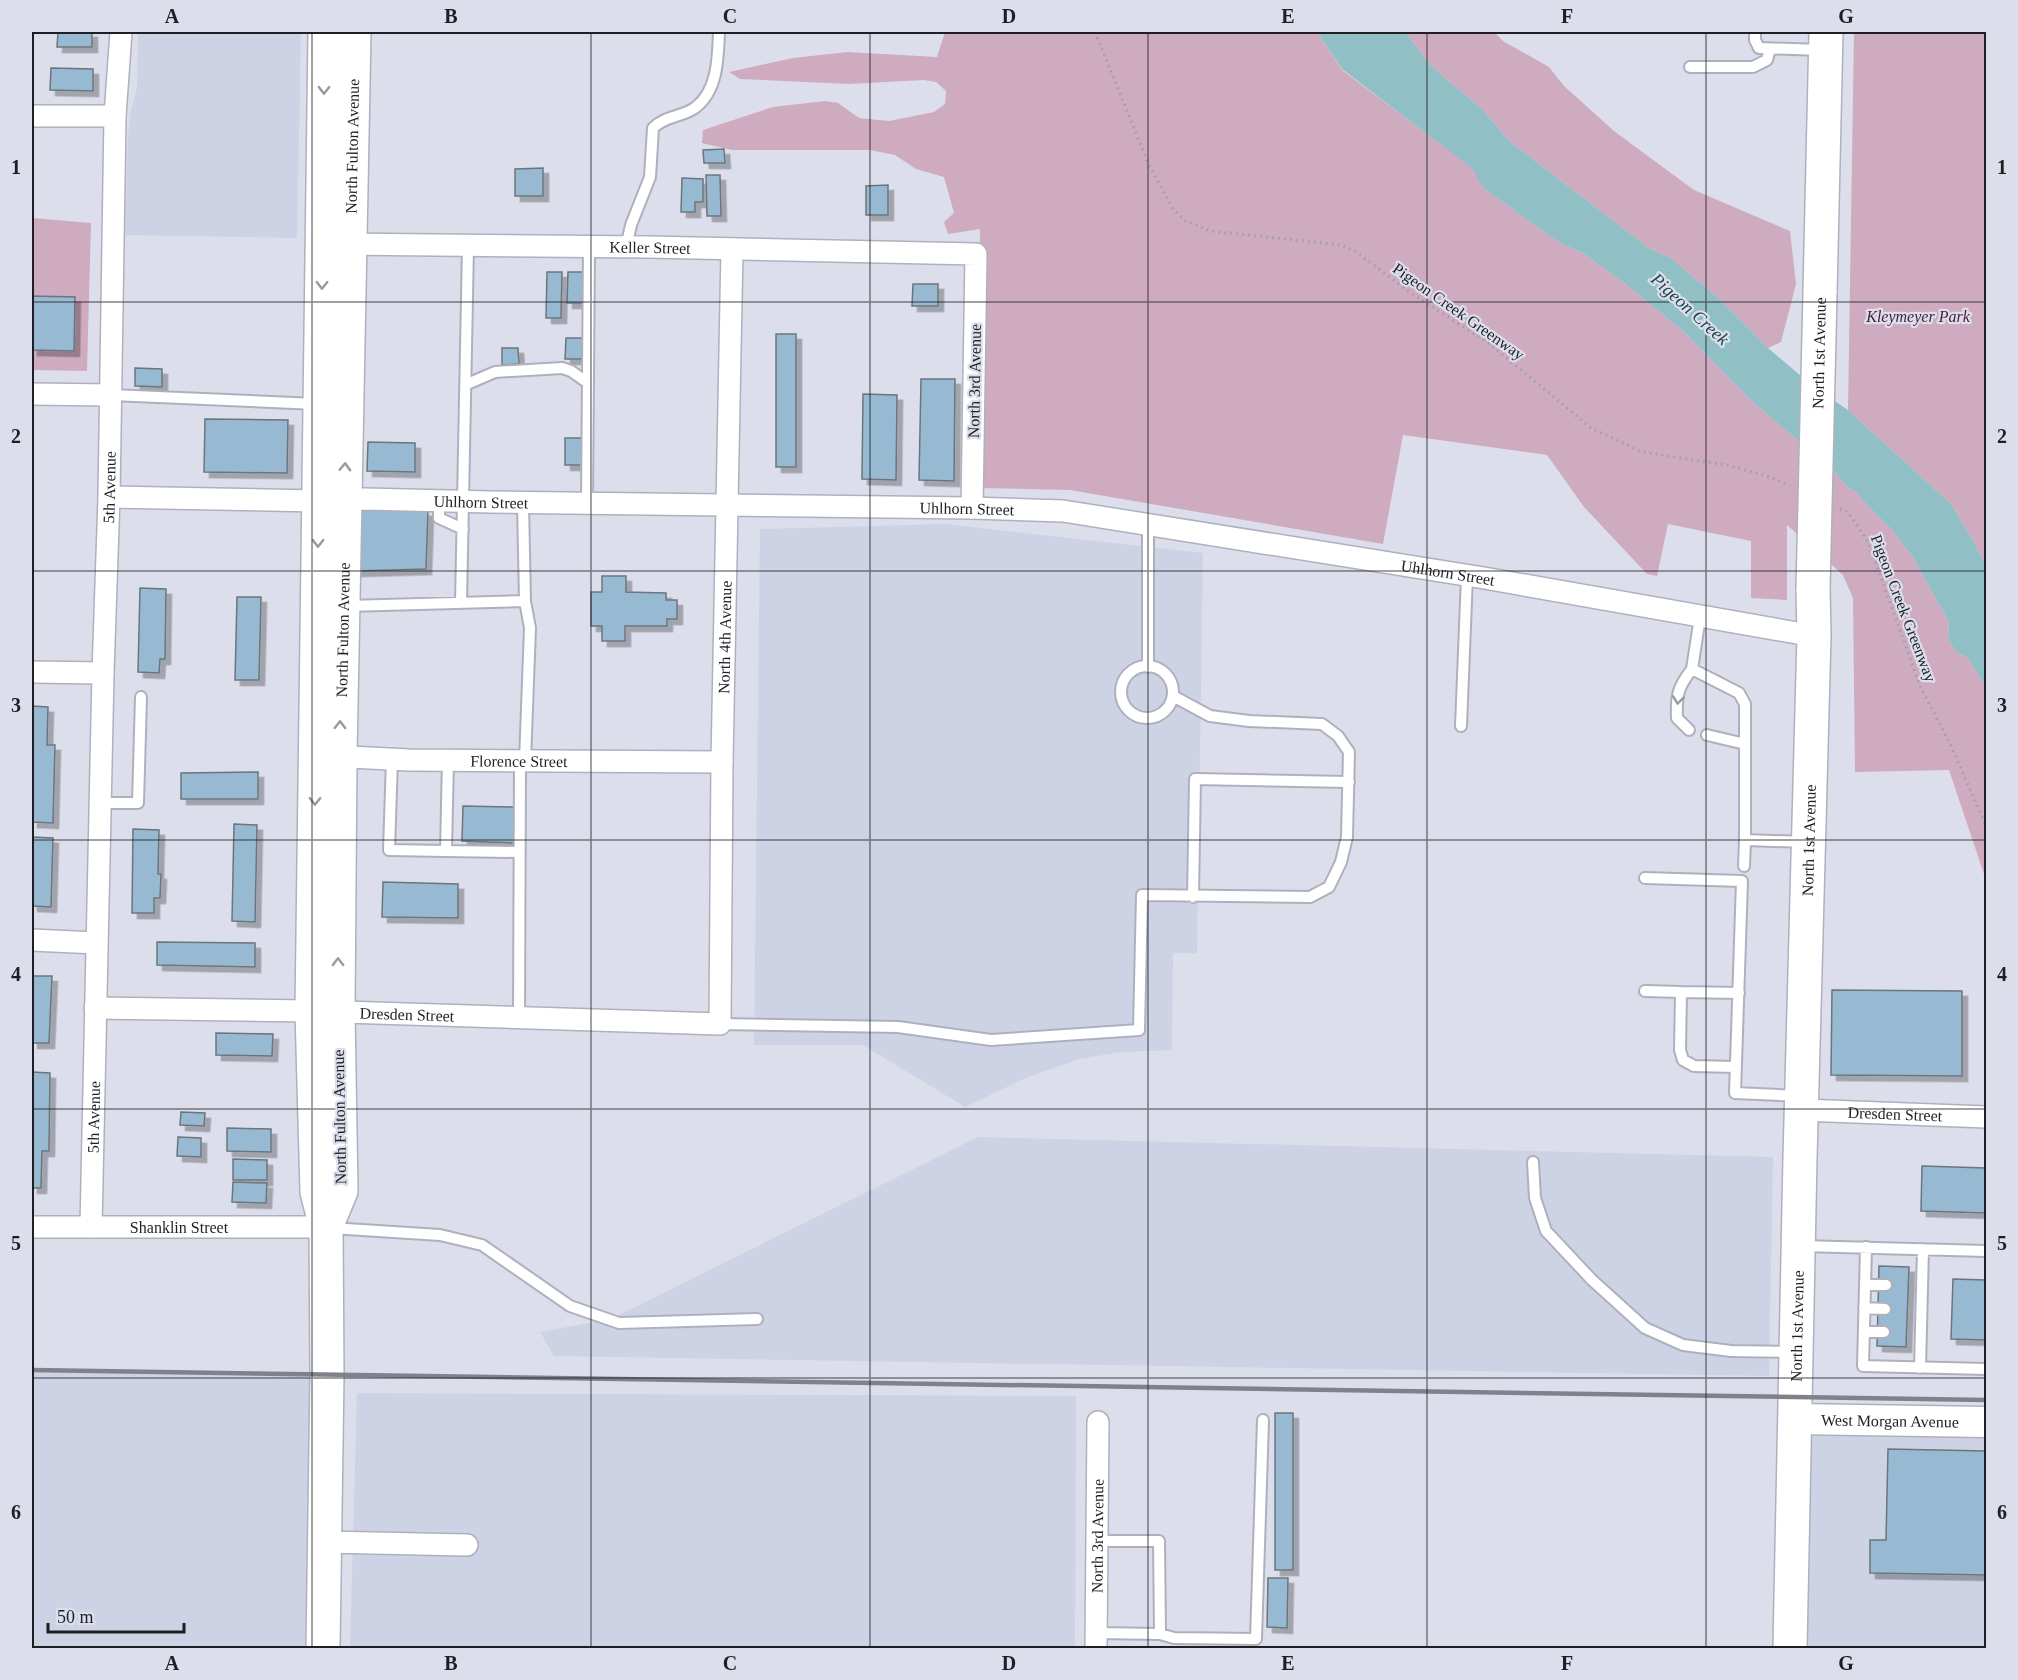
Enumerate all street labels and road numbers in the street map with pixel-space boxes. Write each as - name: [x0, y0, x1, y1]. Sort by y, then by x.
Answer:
- street label: North Fulton Avenue: [342, 79, 362, 214]
- street label: Keller Street: [609, 239, 691, 257]
- street label: Pigeon Creek Greenway: [1389, 260, 1528, 364]
- street label: North 1st Avenue: [1809, 297, 1829, 409]
- street label: North 3rd Avenue: [965, 324, 984, 438]
- street label: 5th Avenue: [100, 451, 119, 524]
- street label: Uhlhorn Street: [433, 493, 529, 511]
- street label: Uhlhorn Street: [919, 499, 1015, 518]
- street label: Pigeon Creek Greenway: [1867, 532, 1939, 685]
- street label: Uhlhorn Street: [1400, 557, 1497, 589]
- street label: North Fulton Avenue: [333, 562, 353, 698]
- street label: North 4th Avenue: [715, 580, 735, 694]
- street label: Florence Street: [470, 752, 568, 770]
- street label: North 1st Avenue: [1799, 784, 1819, 896]
- street label: Dresden Street: [359, 1005, 455, 1025]
- street label: North Fulton Avenue: [330, 1049, 349, 1185]
- street label: 5th Avenue: [85, 1081, 103, 1153]
- street label: Dresden Street: [1847, 1104, 1943, 1124]
- street label: Shanklin Street: [130, 1219, 229, 1236]
- street label: North 1st Avenue: [1787, 1270, 1807, 1382]
- street label: West Morgan Avenue: [1821, 1411, 1959, 1431]
- street label: North 3rd Avenue: [1088, 1479, 1106, 1593]

